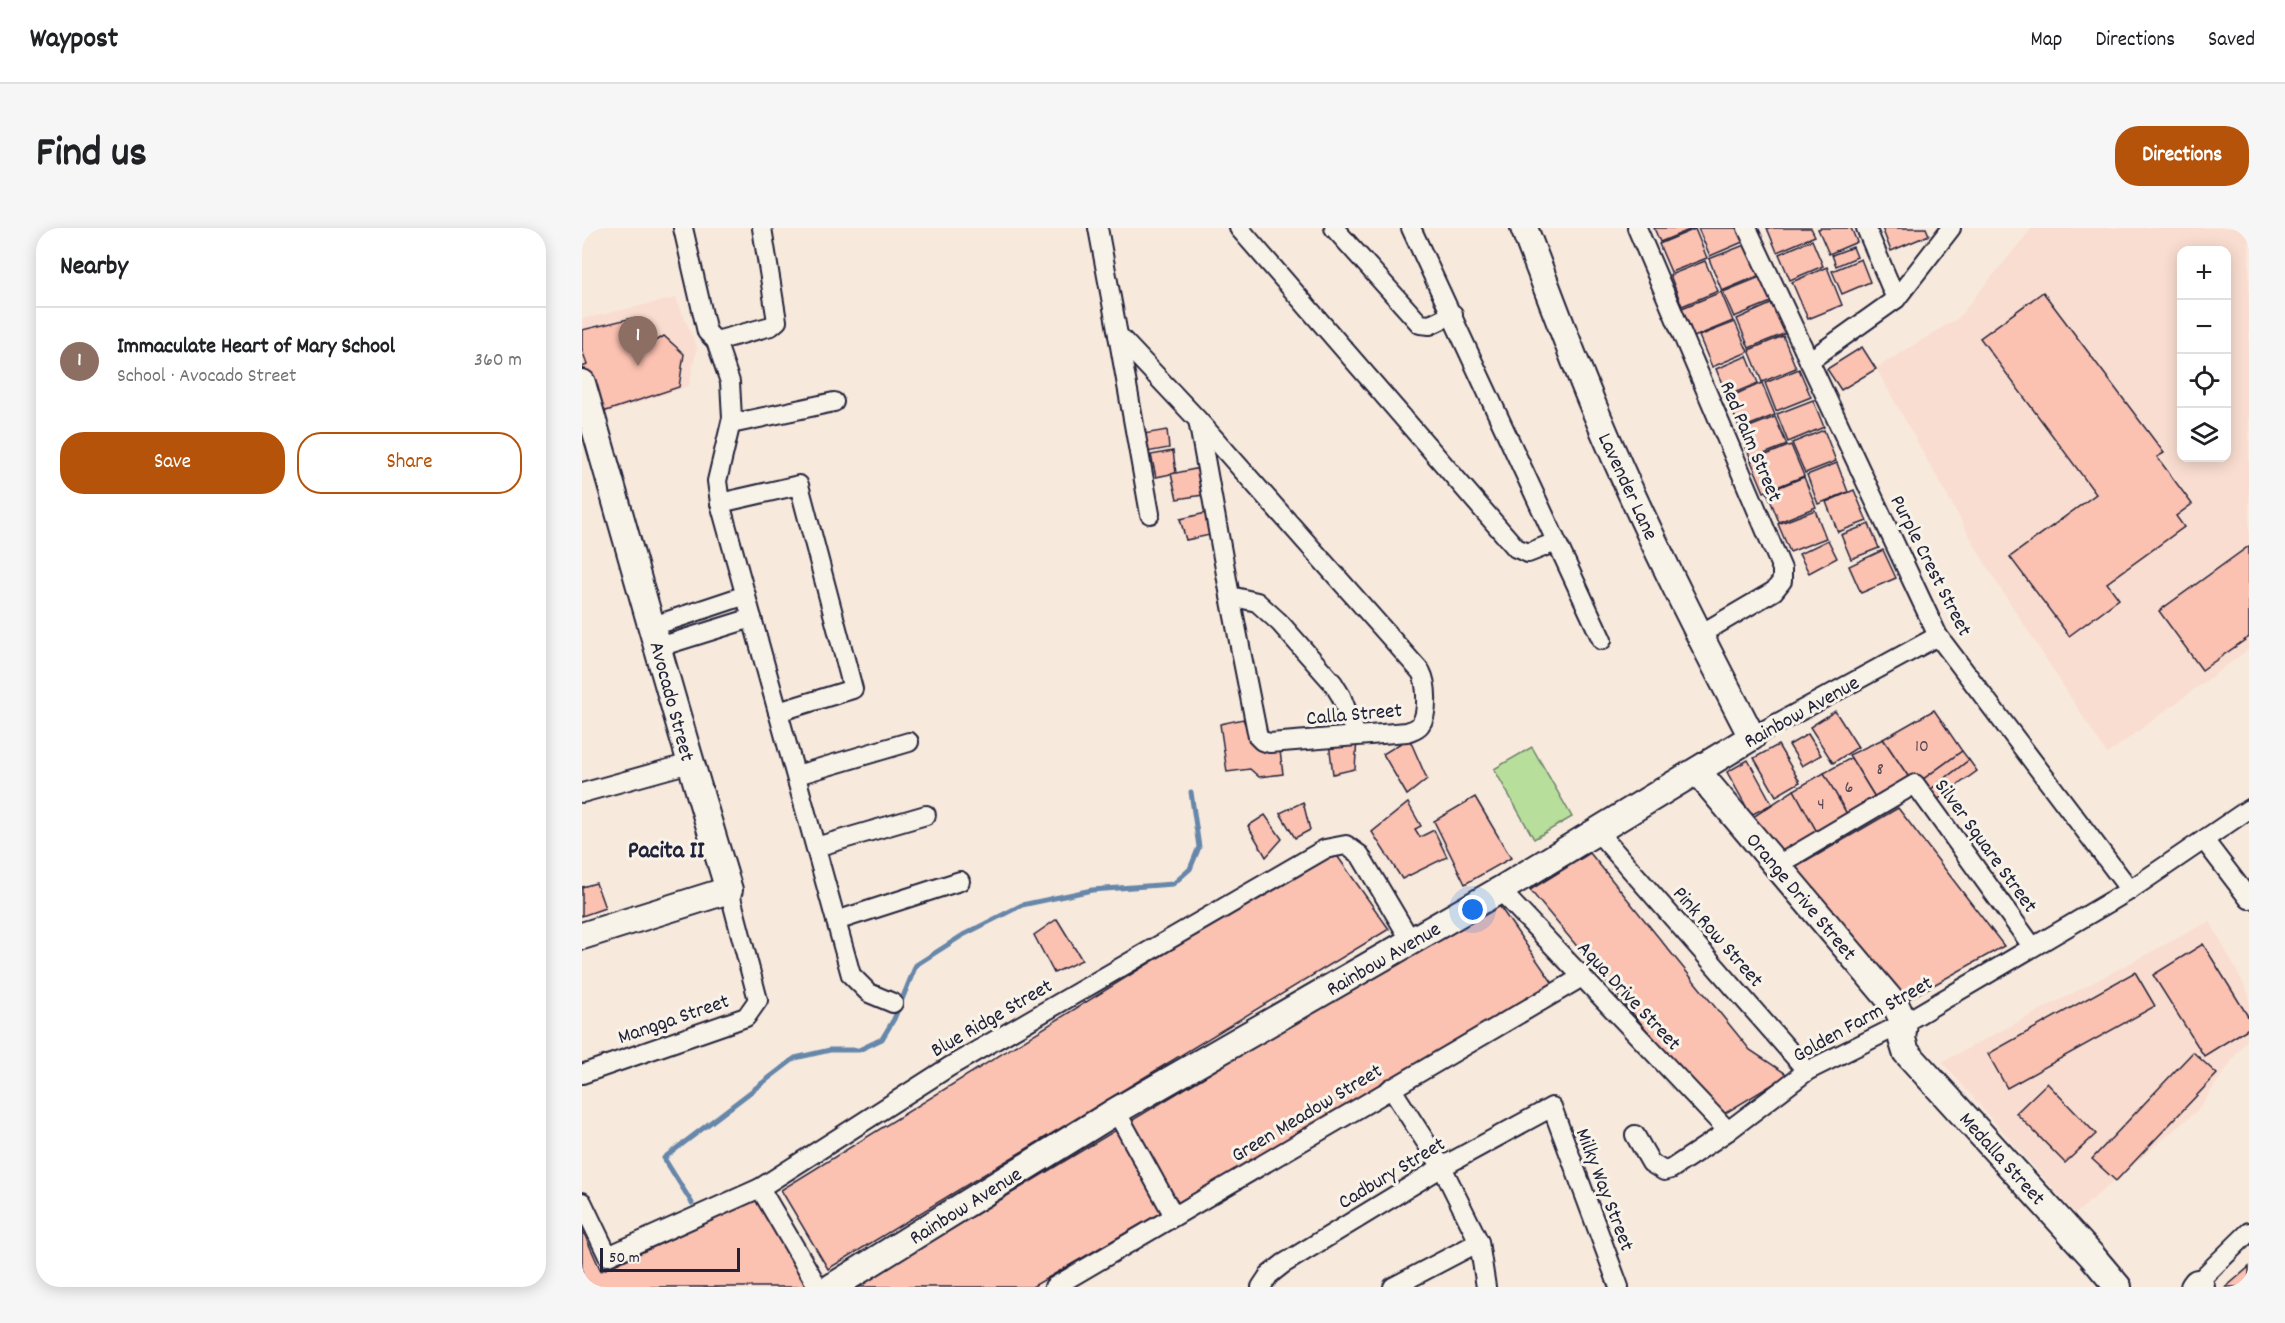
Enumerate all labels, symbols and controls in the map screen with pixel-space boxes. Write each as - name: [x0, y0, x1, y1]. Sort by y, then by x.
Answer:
- text: Waypost: [30, 21, 118, 61]
- text: Map: [2031, 26, 2062, 56]
- text: Directions: [2095, 26, 2175, 56]
- text: Saved: [2208, 26, 2255, 56]
- text: Find us: [36, 126, 147, 186]
- button: Directions: [2115, 126, 2249, 186]
- map controls: [2177, 246, 2231, 462]
- button: +: [2177, 246, 2231, 300]
- text: Nearby: [60, 249, 128, 286]
- button: −: [2177, 300, 2231, 354]
- pin: 1: [618, 316, 658, 366]
- text: Immaculate Heart of Mary School: [117, 332, 395, 363]
- text: 1: [77, 347, 82, 375]
- text: 360 m: [474, 347, 522, 375]
- button: locate: [2177, 354, 2231, 408]
- text: School · Avocado Street: [117, 363, 296, 391]
- street label: Red Palm Street: [1710, 377, 1788, 508]
- button: layers: [2177, 408, 2231, 462]
- street label: Lavender Lane: [1588, 429, 1664, 546]
- button: Save: [60, 432, 285, 494]
- button: Share: [297, 432, 522, 494]
- street label: Purple Crest Street: [1881, 491, 1978, 642]
- street label: Avocado Street: [640, 639, 701, 765]
- street label: Rainbow Avenue: [1739, 670, 1866, 758]
- street label: Calla Street: [1305, 697, 1404, 735]
- house number: 10: [1915, 735, 1929, 760]
- house number: 8: [1876, 758, 1884, 783]
- street label: Silver Square Street: [1926, 774, 2044, 920]
- house number: 6: [1845, 776, 1853, 801]
- house number: 4: [1817, 793, 1825, 818]
- street label: Orange Drive Street: [1737, 827, 1862, 969]
- district label: Pacita II: [628, 835, 705, 869]
- street label: Pink Row Street: [1664, 881, 1769, 995]
- your location: [1458, 895, 1487, 924]
- street label: Rainbow Avenue: [1322, 916, 1447, 1006]
- street label: Aqua Drive Street: [1569, 935, 1687, 1059]
- street label: Golden Farm Street: [1788, 970, 1939, 1072]
- street label: Blue Ridge Street: [926, 972, 1059, 1067]
- street label: Mangga Street: [614, 988, 734, 1054]
- street label: Green Meadow Street: [1226, 1057, 1389, 1172]
- street label: Medalla Street: [1951, 1107, 2051, 1214]
- street label: Milky Way Street: [1566, 1124, 1640, 1256]
- street label: Cadbury Street: [1333, 1131, 1452, 1218]
- street label: Rainbow Avenue: [904, 1161, 1029, 1254]
- scale bar: [600, 1245, 740, 1272]
- text: 50 m: [609, 1247, 640, 1270]

